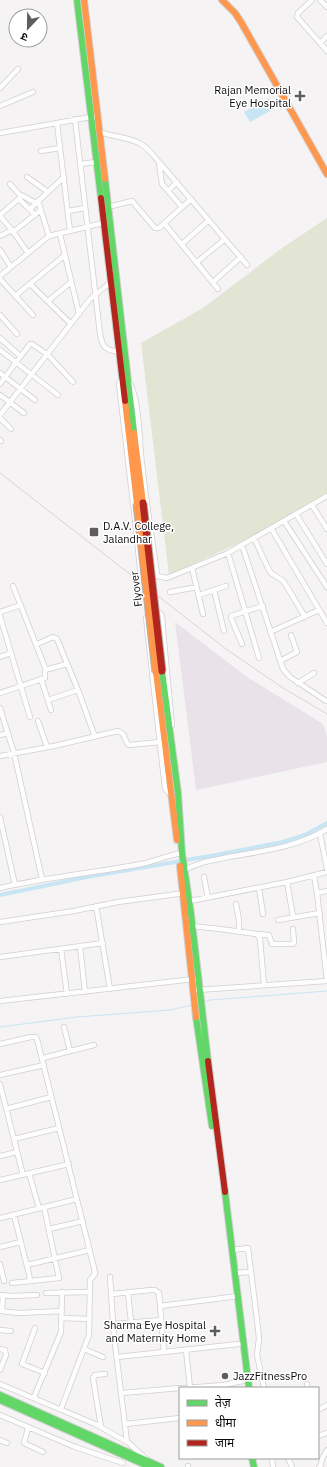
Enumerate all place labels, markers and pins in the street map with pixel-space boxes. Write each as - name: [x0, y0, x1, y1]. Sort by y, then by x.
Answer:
- place label: Rajan Memorial Eye Hospital: [214, 83, 291, 110]
- marker: Rajan Memorial Eye Hospital: [294, 90, 306, 102]
- place label: D.A.V. College, Jalandhar: [103, 519, 174, 546]
- marker: D.A.V. College, Jalandhar: [88, 526, 100, 538]
- place label: Sharma Eye Hospital and Maternity Home: [104, 1318, 206, 1345]
- marker: Sharma Eye Hospital and Maternity Home: [209, 1325, 221, 1337]
- place label: JazzFitnessPro: [233, 1369, 307, 1383]
- marker: JazzFitnessPro: [220, 1371, 230, 1381]

